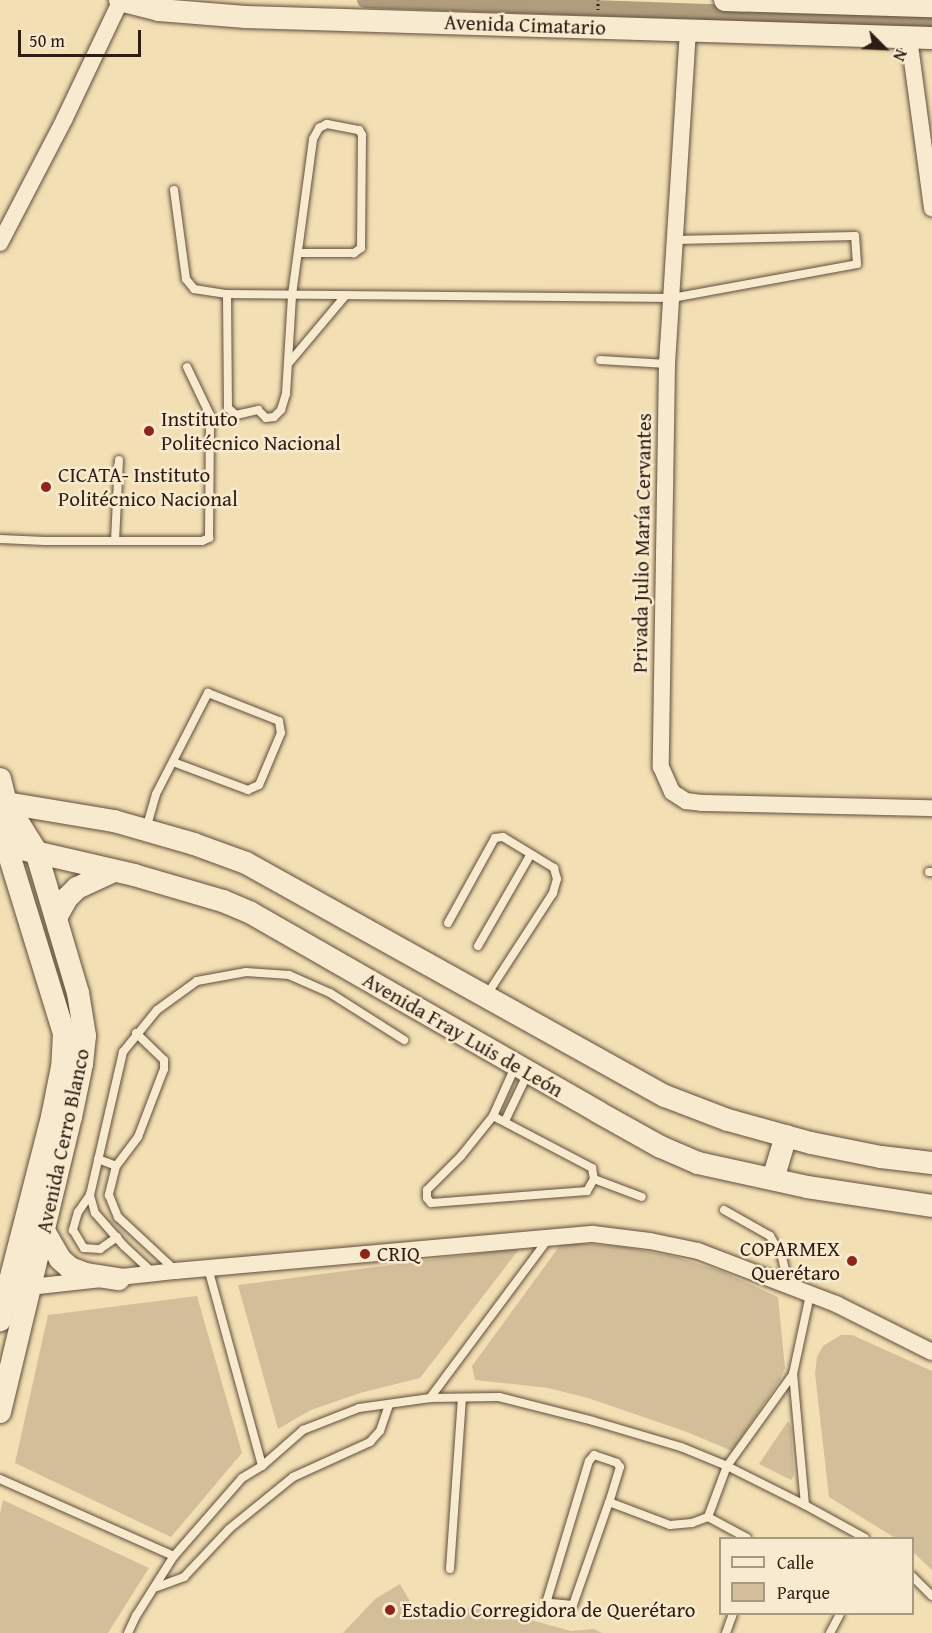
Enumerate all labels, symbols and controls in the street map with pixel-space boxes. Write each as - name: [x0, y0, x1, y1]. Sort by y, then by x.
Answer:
- street label: Avenida Cimatario: [444, 10, 606, 40]
- scale bar: [21, 18, 144, 56]
- north arrow: [854, 18, 914, 78]
- text: 50 m: [29, 27, 65, 54]
- text: N: [887, 46, 914, 65]
- place label: Instituto Politécnico Nacional: [161, 406, 341, 456]
- street label: Privada Julio María Cervantes: [627, 413, 657, 673]
- marker: Instituto Politécnico Nacional: [142, 424, 156, 438]
- place label: CICATA- Instituto Politécnico Nacional: [58, 462, 238, 512]
- marker: CICATA- Instituto Politécnico Nacional: [39, 480, 53, 494]
- street label: Avenida Fray Luis de León: [358, 967, 568, 1103]
- street label: Avenida Cerro Blanco: [31, 1046, 95, 1236]
- place label: COPARMEX Querétaro: [740, 1236, 840, 1286]
- place label: CRIQ: [377, 1241, 420, 1267]
- marker: CRIQ: [358, 1247, 372, 1261]
- marker: COPARMEX Querétaro: [845, 1254, 859, 1268]
- legend: [719, 1537, 914, 1615]
- text: Calle: [777, 1549, 814, 1576]
- text: Parque: [777, 1579, 830, 1606]
- place label: Estadio Corregidora de Querétaro: [402, 1597, 696, 1623]
- marker: Estadio Corregidora de Querétaro: [383, 1603, 397, 1617]

